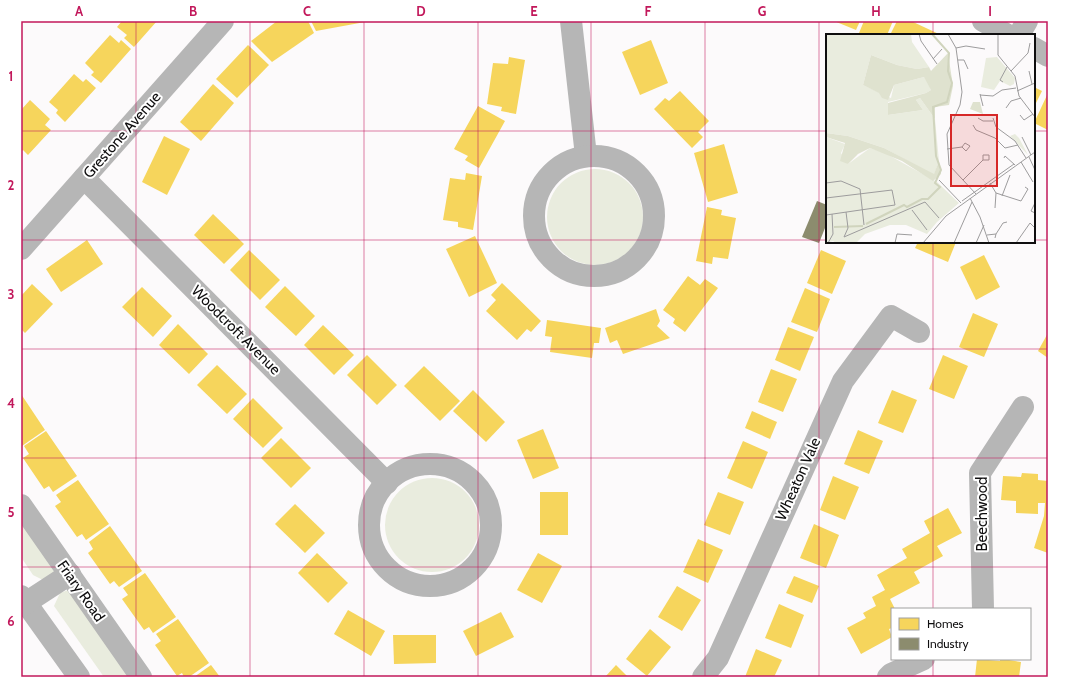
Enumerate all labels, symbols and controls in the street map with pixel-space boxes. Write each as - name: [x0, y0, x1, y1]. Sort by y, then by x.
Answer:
- text: A: [75, 3, 84, 19]
- text: B: [189, 3, 197, 19]
- text: C: [303, 3, 311, 19]
- text: D: [416, 3, 426, 19]
- text: E: [530, 3, 538, 19]
- text: F: [645, 3, 652, 19]
- text: G: [758, 3, 767, 19]
- text: H: [871, 3, 881, 19]
- text: I: [988, 3, 992, 19]
- inset map: [826, 34, 1035, 243]
- text: 1: [9, 68, 13, 84]
- street label: Grestone Avenue: [80, 88, 165, 182]
- text: 2: [8, 177, 15, 193]
- street label: Woodcroft Avenue: [188, 282, 285, 379]
- text: 3: [7, 286, 15, 302]
- text: 4: [7, 395, 15, 411]
- street label: Wheaton Vale: [772, 434, 824, 523]
- street label: Beechwood: [973, 477, 991, 551]
- text: 5: [8, 504, 15, 520]
- street label: Friary Road: [53, 557, 109, 625]
- legend: [891, 608, 1031, 660]
- text: 6: [7, 613, 15, 629]
- text: Homes: [927, 616, 964, 631]
- text: Industry: [927, 636, 968, 651]

